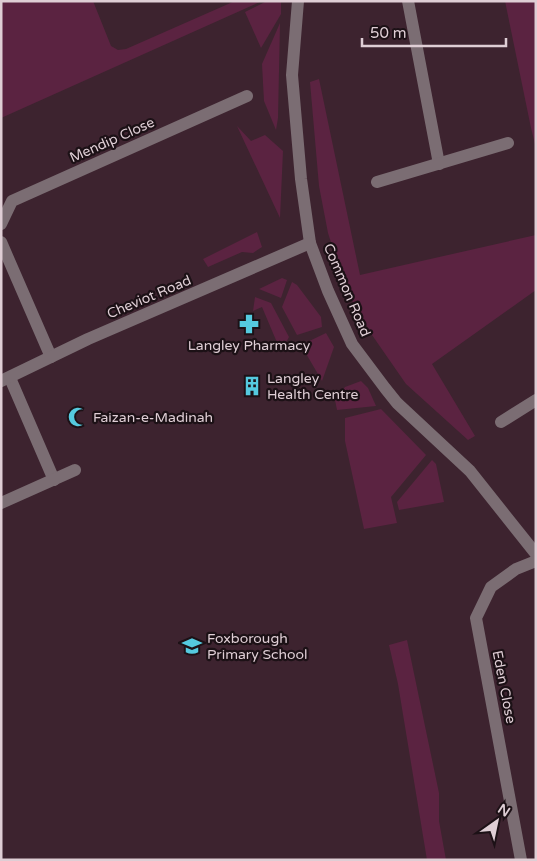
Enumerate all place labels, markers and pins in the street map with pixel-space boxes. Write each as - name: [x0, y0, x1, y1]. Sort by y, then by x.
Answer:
- pharmacy icon: Langley Pharmacy: [238, 313, 260, 335]
- place label: Langley Pharmacy: [188, 337, 311, 354]
- place label: Langley Health Centre: [267, 370, 358, 403]
- building icon: Langley Health Centre: [241, 375, 263, 397]
- mosque icon: Faizan-e-Madinah: [67, 406, 89, 428]
- place label: Faizan-e-Madinah: [93, 409, 213, 426]
- place label: Foxborough Primary School: [207, 630, 308, 663]
- school or university icon: Foxborough Primary School: [181, 635, 203, 657]

